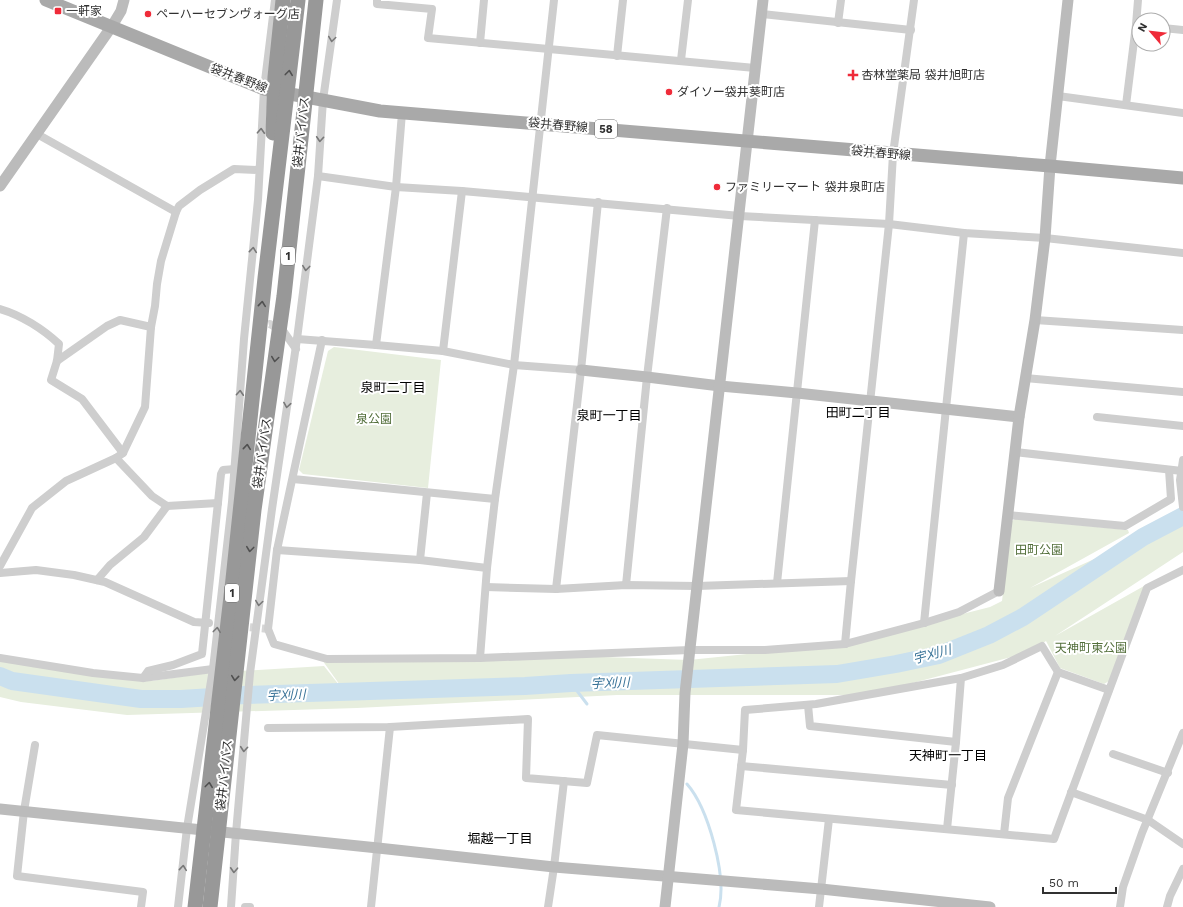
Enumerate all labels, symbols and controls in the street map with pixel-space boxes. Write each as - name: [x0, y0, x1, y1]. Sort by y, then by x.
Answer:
- place label: 一軒家: [66, 4, 102, 18]
- marker: 一軒家: [53, 6, 63, 16]
- place label: ペーハーセブンヴォーグ店: [156, 7, 300, 21]
- marker: ペーハーセブンヴォーグ店: [143, 9, 153, 19]
- north arrow: [1131, 12, 1171, 52]
- text: N: [1135, 21, 1150, 34]
- one-way arrow: [328, 36, 337, 42]
- street label: 袋井春野線: [208, 60, 270, 95]
- place label: 杏林堂薬局 袋井旭町店: [861, 68, 985, 82]
- one-way arrow: [284, 69, 293, 76]
- marker: 杏林堂薬局 袋井旭町店: [848, 70, 858, 80]
- place label: ダイソー袋井葵町店: [677, 85, 785, 99]
- marker: ダイソー袋井葵町店: [664, 87, 674, 97]
- street label: 袋井バイパス: [290, 96, 312, 169]
- street label: 袋井春野線: [527, 115, 589, 135]
- road number: 58: [595, 120, 617, 138]
- one-way arrow: [257, 128, 266, 134]
- one-way arrow: [316, 136, 325, 142]
- street label: 袋井春野線: [850, 143, 912, 163]
- place label: ファミリーマート 袋井泉町店: [725, 180, 885, 194]
- marker: ファミリーマート 袋井泉町店: [712, 182, 722, 192]
- one-way arrow: [248, 247, 257, 253]
- road number: 1: [281, 247, 295, 265]
- one-way arrow: [302, 265, 311, 272]
- one-way arrow: [258, 301, 267, 307]
- one-way arrow: [271, 356, 280, 362]
- district label: 泉町二丁目: [360, 380, 426, 395]
- one-way arrow: [236, 390, 245, 396]
- one-way arrow: [283, 402, 292, 408]
- district label: 田町二丁目: [825, 405, 891, 420]
- district label: 泉町一丁目: [576, 408, 642, 423]
- park label: 泉公園: [356, 412, 392, 426]
- street label: 袋井バイパス: [250, 416, 274, 490]
- one-way arrow: [243, 444, 252, 450]
- park label: 田町公園: [1015, 543, 1063, 557]
- one-way arrow: [246, 546, 255, 552]
- road number: 1: [225, 584, 239, 602]
- one-way arrow: [255, 600, 264, 606]
- one-way arrow: [213, 627, 222, 633]
- water label: 宇刈川: [911, 641, 955, 666]
- park label: 天神町東公園: [1055, 641, 1127, 655]
- one-way arrow: [231, 675, 240, 681]
- water label: 宇刈川: [590, 675, 632, 691]
- water label: 宇刈川: [266, 687, 308, 703]
- street label: 袋井バイパス: [213, 739, 235, 812]
- one-way arrow: [239, 746, 248, 752]
- district label: 天神町一丁目: [909, 748, 987, 763]
- one-way arrow: [204, 782, 213, 788]
- district label: 堀越一丁目: [467, 831, 533, 846]
- one-way arrow: [178, 865, 187, 871]
- one-way arrow: [229, 867, 238, 873]
- scale bar: [1043, 869, 1116, 895]
- text: 50 m: [1049, 876, 1079, 890]

